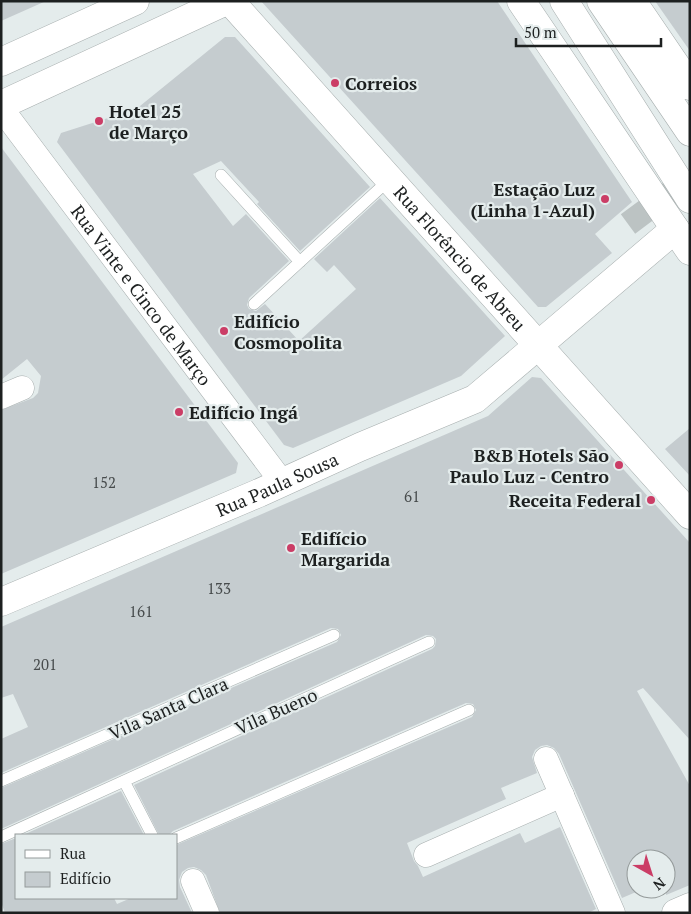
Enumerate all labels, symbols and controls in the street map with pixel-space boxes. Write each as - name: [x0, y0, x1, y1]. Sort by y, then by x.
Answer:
- scale bar: [516, 15, 661, 47]
- text: 50 m: [524, 22, 557, 42]
- place label: Correios: [345, 71, 417, 95]
- marker: Correios: [329, 77, 341, 89]
- place label: Hotel 25 de Março: [109, 99, 188, 144]
- marker: Hotel 25 de Março: [93, 115, 105, 127]
- place label: Estação Luz (Linha 1-Azul): [471, 177, 595, 222]
- street label: Rua Florêncio de Abreu: [389, 180, 531, 336]
- marker: Estação Luz (Linha 1-Azul): [599, 193, 611, 205]
- street label: Rua Vinte e Cinco de Março: [66, 200, 217, 390]
- place label: Edifício Cosmopolita: [234, 309, 342, 354]
- marker: Edifício Cosmopolita: [218, 325, 230, 337]
- place label: Edifício Ingá: [189, 400, 298, 424]
- marker: Edifício Ingá: [173, 406, 185, 418]
- place label: B&B Hotels São Paulo Luz - Centro: [450, 443, 609, 488]
- street label: Rua Paula Sousa: [212, 447, 342, 522]
- marker: B&B Hotels São Paulo Luz - Centro: [613, 459, 625, 471]
- house number: 152: [92, 472, 116, 492]
- house number: 61: [404, 486, 420, 506]
- place label: Receita Federal: [509, 488, 641, 512]
- marker: Receita Federal: [645, 494, 657, 506]
- place label: Edifício Margarida: [301, 526, 390, 571]
- marker: Edifício Margarida: [285, 542, 297, 554]
- house number: 133: [207, 578, 231, 598]
- house number: 161: [129, 601, 153, 621]
- house number: 201: [33, 654, 57, 674]
- street label: Vila Santa Clara: [105, 671, 231, 745]
- street label: Vila Bueno: [231, 682, 321, 740]
- legend: [15, 834, 178, 899]
- text: Rua: [60, 843, 86, 863]
- north arrow: [626, 849, 676, 899]
- text: Edifício: [60, 868, 111, 888]
- text: N: [649, 874, 670, 895]

